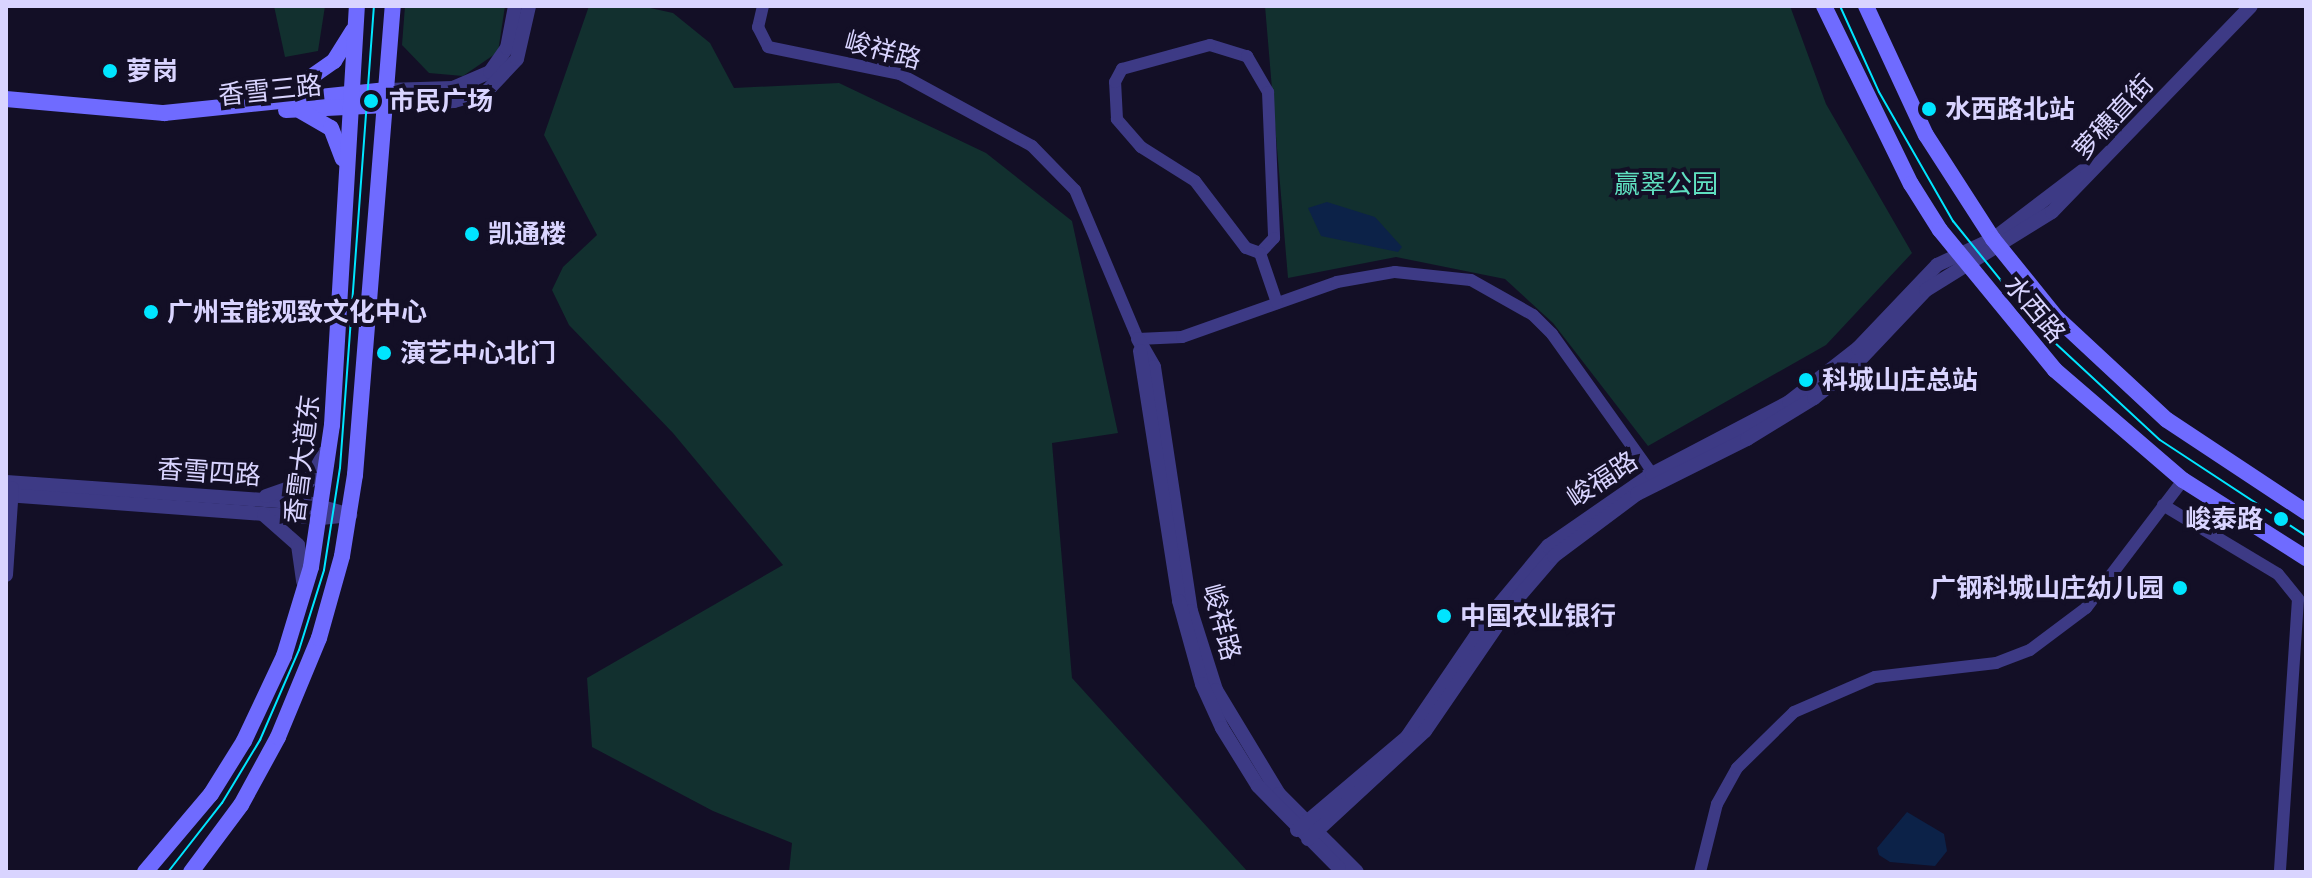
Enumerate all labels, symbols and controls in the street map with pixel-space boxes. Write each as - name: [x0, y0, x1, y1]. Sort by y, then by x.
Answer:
- street label: 峻祥路: [841, 25, 925, 75]
- place label: 萝岗: [126, 55, 178, 87]
- marker: 萝岗: [101, 62, 119, 80]
- street label: 萝穗直街: [2066, 68, 2160, 166]
- street label: 香雪三路: [217, 69, 323, 111]
- place label: 市民广场: [389, 85, 493, 117]
- marker: 市民广场: [360, 90, 382, 112]
- place label: 水西路北站: [1945, 93, 2075, 125]
- marker: 水西路北站: [1920, 100, 1938, 118]
- park label: 赢翠公园: [1614, 168, 1718, 200]
- place label: 凯通楼: [488, 218, 566, 250]
- marker: 凯通楼: [463, 225, 481, 243]
- street label: 水西路: [1998, 269, 2072, 349]
- place label: 广州宝能观致文化中心: [167, 296, 427, 328]
- marker: 广州宝能观致文化中心: [142, 303, 160, 321]
- place label: 演艺中心北门: [400, 337, 556, 369]
- marker: 演艺中心北门: [375, 344, 393, 362]
- place label: 科城山庄总站: [1822, 364, 1978, 396]
- marker: 科城山庄总站: [1797, 371, 1815, 389]
- street label: 香雪大道东: [279, 393, 325, 525]
- street label: 峻福路: [1561, 445, 1643, 513]
- street label: 香雪四路: [156, 453, 262, 491]
- place label: 峻泰路: [2185, 503, 2263, 535]
- marker: 峻泰路: [2270, 508, 2292, 530]
- place label: 广钢科城山庄幼儿园: [1930, 572, 2164, 604]
- marker: 广钢科城山庄幼儿园: [2171, 579, 2189, 597]
- street label: 峻祥路: [1197, 580, 1247, 664]
- place label: 中国农业银行: [1460, 600, 1616, 632]
- marker: 中国农业银行: [1435, 607, 1453, 625]

